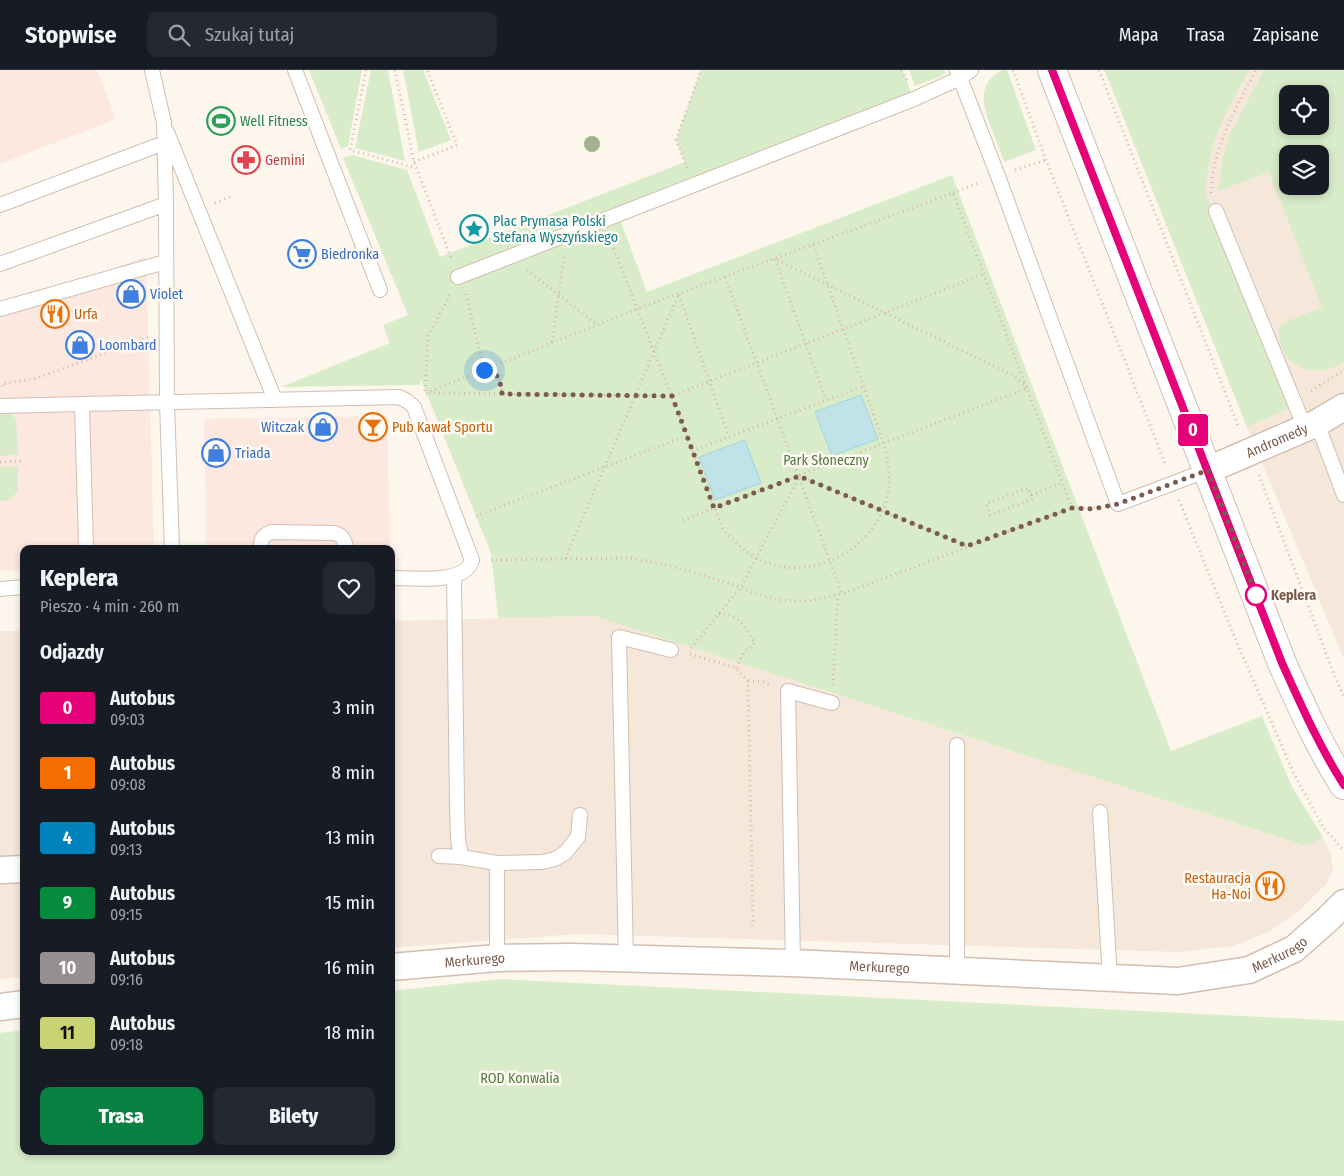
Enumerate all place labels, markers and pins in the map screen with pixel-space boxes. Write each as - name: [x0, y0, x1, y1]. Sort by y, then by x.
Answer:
- sports icon: Well Fitness: [206, 106, 236, 136]
- place label: Well Fitness: [240, 113, 308, 130]
- pharmacy icon: Gemini: [231, 145, 261, 175]
- place label: Gemini: [265, 152, 305, 169]
- place label: Plac Prymasa Polski Stefana Wyszyńskiego: [493, 213, 618, 246]
- place icon: Plac Prymasa Polski Stefana Wyszyńskiego: [459, 214, 489, 244]
- supermarket icon: Biedronka: [287, 239, 317, 269]
- place label: Biedronka: [321, 246, 379, 263]
- shop icon: Violet: [116, 279, 146, 309]
- place label: Violet: [150, 286, 184, 303]
- restaurant icon: Urfa: [40, 299, 70, 329]
- place label: Urfa: [74, 306, 98, 323]
- shop icon: Loombard: [65, 330, 95, 360]
- place label: Loombard: [99, 337, 157, 354]
- shop icon: Witczak: [308, 412, 338, 442]
- bar icon: Pub Kawał Sportu: [358, 412, 388, 442]
- place label: Witczak: [261, 419, 304, 436]
- place label: Pub Kawał Sportu: [392, 419, 493, 436]
- shop icon: Triada: [201, 438, 231, 468]
- place label: Triada: [235, 445, 271, 462]
- marker: Keplera: [1245, 584, 1267, 606]
- place label: Keplera: [1271, 587, 1316, 604]
- place label: Restauracja Ha-Noi: [1184, 870, 1251, 903]
- restaurant icon: Restauracja Ha-Noi: [1255, 871, 1285, 901]

